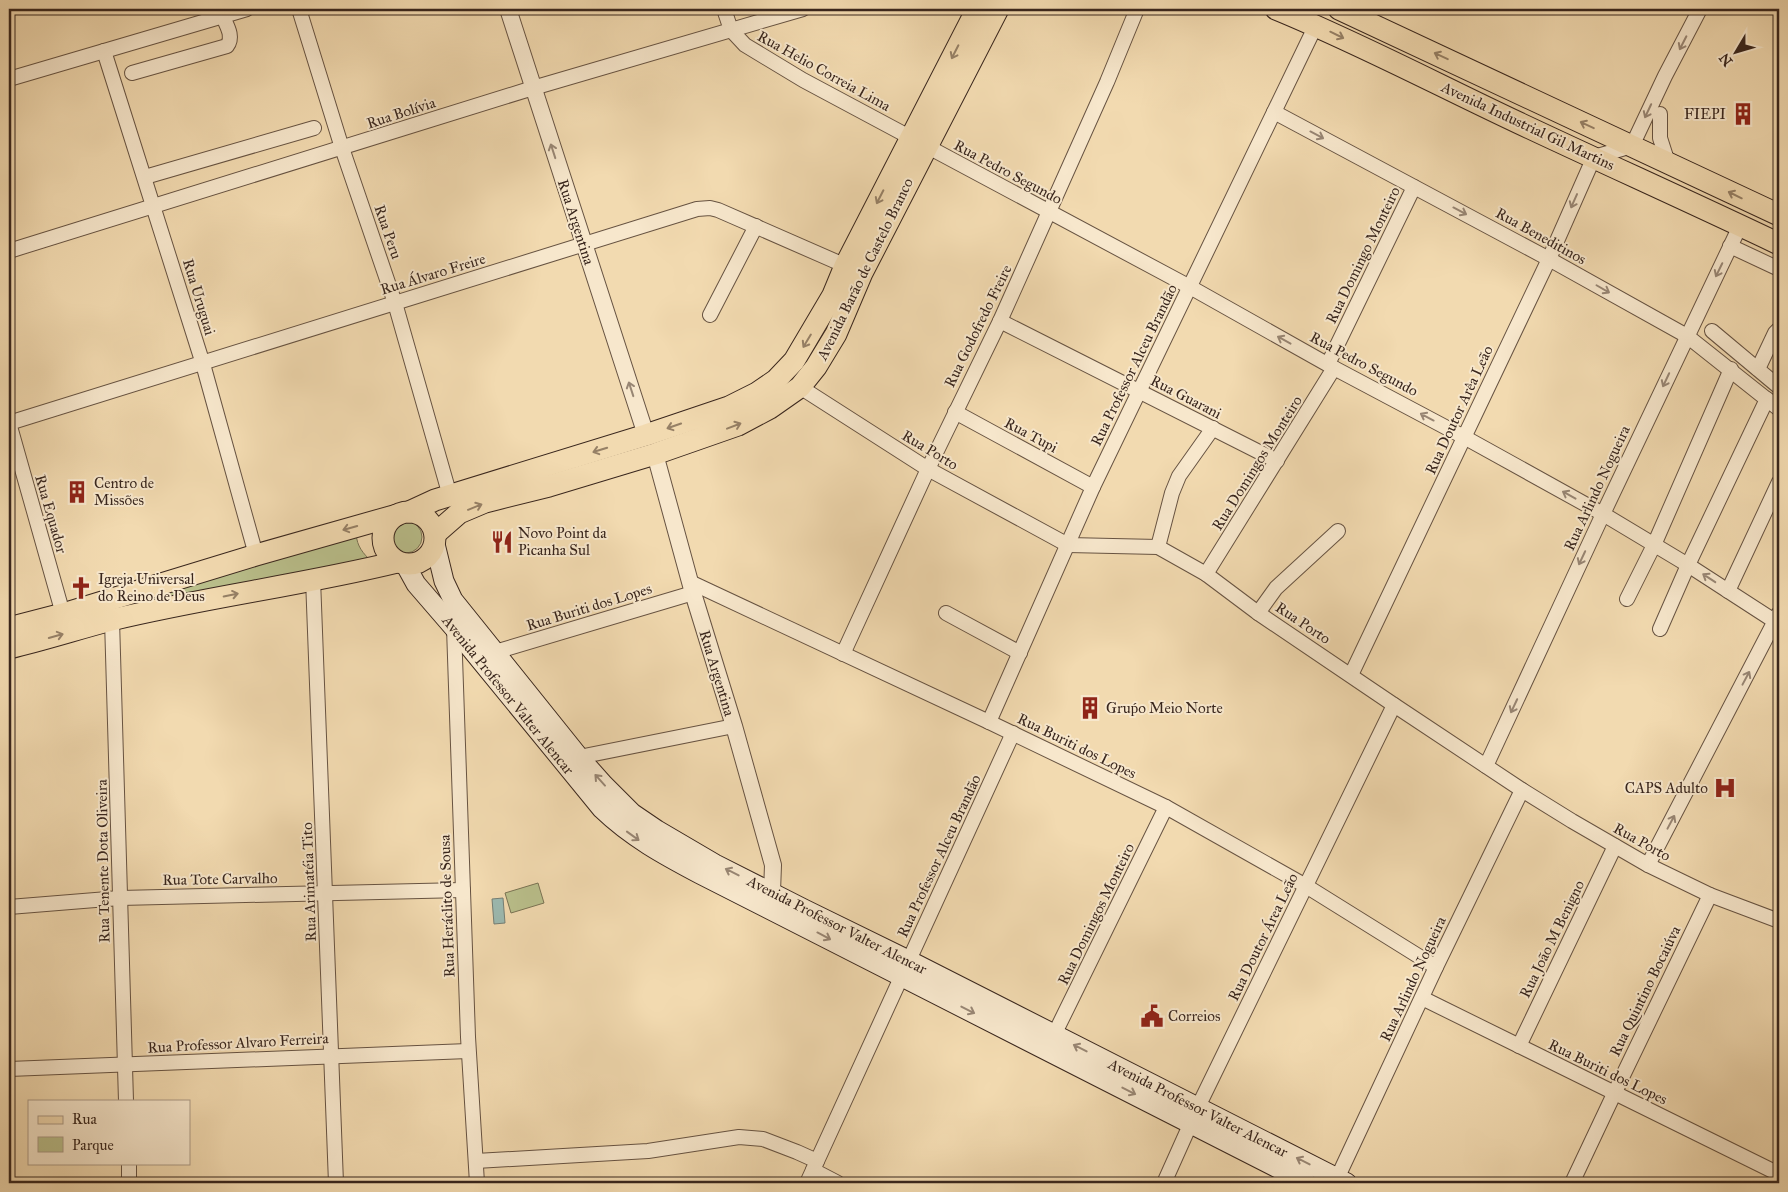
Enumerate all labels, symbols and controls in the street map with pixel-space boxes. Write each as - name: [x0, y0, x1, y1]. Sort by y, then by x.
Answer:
- street label: Rua Helio Correia Lima: [754, 27, 894, 115]
- north arrow: [1710, 28, 1760, 78]
- one-way arrow: [1329, 31, 1344, 41]
- one-way arrow: [1678, 35, 1688, 50]
- one-way arrow: [950, 44, 959, 59]
- one-way arrow: [1434, 50, 1449, 60]
- text: N: [1716, 50, 1737, 70]
- street label: Avenida Industrial Gil Martins: [1438, 77, 1617, 174]
- street label: Rua Bolívia: [364, 93, 438, 133]
- building icon: FIEPI: [1730, 101, 1756, 127]
- one-way arrow: [1643, 103, 1652, 118]
- place label: FIEPI: [1684, 105, 1726, 123]
- one-way arrow: [1580, 120, 1595, 130]
- one-way arrow: [1309, 130, 1324, 140]
- street label: Rua Pedro Segundo: [951, 136, 1065, 208]
- one-way arrow: [548, 144, 558, 160]
- street label: Avenida Barão de Castelo Branco: [813, 175, 917, 364]
- street label: Rua Argentina: [554, 177, 598, 268]
- street label: Rua Domingo Monteiro: [1322, 183, 1404, 326]
- one-way arrow: [875, 189, 885, 204]
- one-way arrow: [1728, 189, 1743, 199]
- one-way arrow: [1569, 193, 1579, 208]
- street label: Rua Peru: [370, 203, 406, 261]
- street label: Rua Beneditinos: [1493, 204, 1589, 268]
- one-way arrow: [1452, 207, 1467, 216]
- street label: Rua Álvaro Freire: [378, 248, 488, 299]
- street label: Rua Uruguai: [179, 257, 219, 337]
- street label: Rua Godofredo Freire: [941, 262, 1015, 390]
- one-way arrow: [1714, 262, 1724, 277]
- street label: Rua Professor Alceu Brandão: [1087, 281, 1181, 449]
- one-way arrow: [1595, 284, 1610, 294]
- street label: Rua Pedro Segundo: [1307, 328, 1421, 400]
- one-way arrow: [802, 334, 812, 348]
- one-way arrow: [1277, 334, 1292, 344]
- street label: Rua Doutor Arêa Leão: [1421, 342, 1497, 477]
- street label: Rua Guarani: [1147, 371, 1225, 423]
- one-way arrow: [1661, 372, 1670, 387]
- one-way arrow: [626, 382, 635, 397]
- street label: Rua Domingos Monteiro: [1208, 392, 1306, 534]
- one-way arrow: [1420, 412, 1435, 421]
- street label: Rua Tupi: [1001, 414, 1061, 456]
- one-way arrow: [726, 421, 741, 431]
- one-way arrow: [667, 422, 682, 431]
- street label: Rua Arlindo Nogueira: [1560, 422, 1634, 553]
- street label: Rua Porto: [899, 426, 962, 474]
- one-way arrow: [592, 445, 608, 455]
- street label: Rua Equador: [30, 473, 71, 556]
- place label: Centro de Missões: [94, 474, 154, 509]
- building icon: Centro de Missões: [64, 479, 90, 505]
- one-way arrow: [1562, 490, 1577, 500]
- one-way arrow: [467, 501, 482, 511]
- one-way arrow: [342, 524, 358, 533]
- place label: Novo Point da Picanha Sul: [518, 524, 607, 559]
- restaurant icon: Novo Point da Picanha Sul: [489, 529, 515, 555]
- one-way arrow: [1577, 551, 1587, 566]
- place label: Igreja Universal do Reino de Deus: [98, 570, 205, 605]
- one-way arrow: [1702, 573, 1716, 583]
- church icon: Igreja Universal do Reino de Deus: [68, 575, 94, 601]
- street label: Rua Buriti dos Lopes: [524, 579, 654, 635]
- one-way arrow: [223, 590, 239, 599]
- street label: Rua Porto: [1272, 598, 1334, 648]
- street label: Avenida Professor Valter Alencar: [438, 611, 578, 778]
- street label: Rua Argentina: [695, 628, 739, 719]
- one-way arrow: [48, 630, 64, 640]
- one-way arrow: [1741, 670, 1751, 685]
- building icon: Gruṕo Meio Norte: [1077, 695, 1103, 721]
- one-way arrow: [1509, 698, 1518, 713]
- place label: Gruṕo Meio Norte: [1106, 699, 1223, 717]
- street label: Rua Buriti dos Lopes: [1015, 709, 1139, 783]
- street label: Rua Professor Alceu Brandão: [893, 771, 985, 940]
- one-way arrow: [594, 774, 606, 787]
- hospital icon: CAPS Adulto: [1712, 775, 1738, 801]
- street label: Rua Tenente Dota Oliveira: [93, 778, 113, 943]
- place label: CAPS Adulto: [1625, 779, 1708, 797]
- one-way arrow: [1666, 814, 1676, 829]
- street label: Rua Porto: [1610, 819, 1674, 865]
- street label: Rua Arimatéia Tito: [298, 822, 320, 942]
- one-way arrow: [626, 831, 640, 841]
- street label: Rua Heráclito de Sousa: [435, 834, 458, 978]
- street label: Rua Domingos Monteiro: [1054, 840, 1138, 988]
- one-way arrow: [725, 867, 740, 876]
- street label: Rua Tote Carvalho: [162, 869, 278, 889]
- street label: Rua Doutor Área Leão: [1223, 869, 1302, 1004]
- street label: Avenida Professor Valter Alencar: [743, 871, 930, 978]
- street label: Rua João M Benigno: [1516, 877, 1589, 1001]
- street label: Rua Arlindo Nogueira: [1376, 913, 1450, 1044]
- street label: Rua Quintino Bocaiúva: [1606, 922, 1685, 1059]
- one-way arrow: [816, 931, 831, 941]
- public building icon: Correios: [1139, 1003, 1165, 1029]
- one-way arrow: [960, 1006, 975, 1015]
- place label: Correios: [1168, 1007, 1220, 1025]
- street label: Rua Professor Alvaro Ferreira: [147, 1029, 330, 1057]
- street label: Rua Buriti dos Lopes: [1546, 1035, 1670, 1109]
- one-way arrow: [1073, 1043, 1088, 1052]
- street label: Avenida Professor Valter Alencar: [1104, 1054, 1291, 1161]
- one-way arrow: [1121, 1087, 1136, 1096]
- legend: [28, 1100, 190, 1164]
- text: Rua: [72, 1110, 97, 1128]
- text: Parque: [72, 1136, 114, 1155]
- one-way arrow: [1296, 1156, 1311, 1165]

